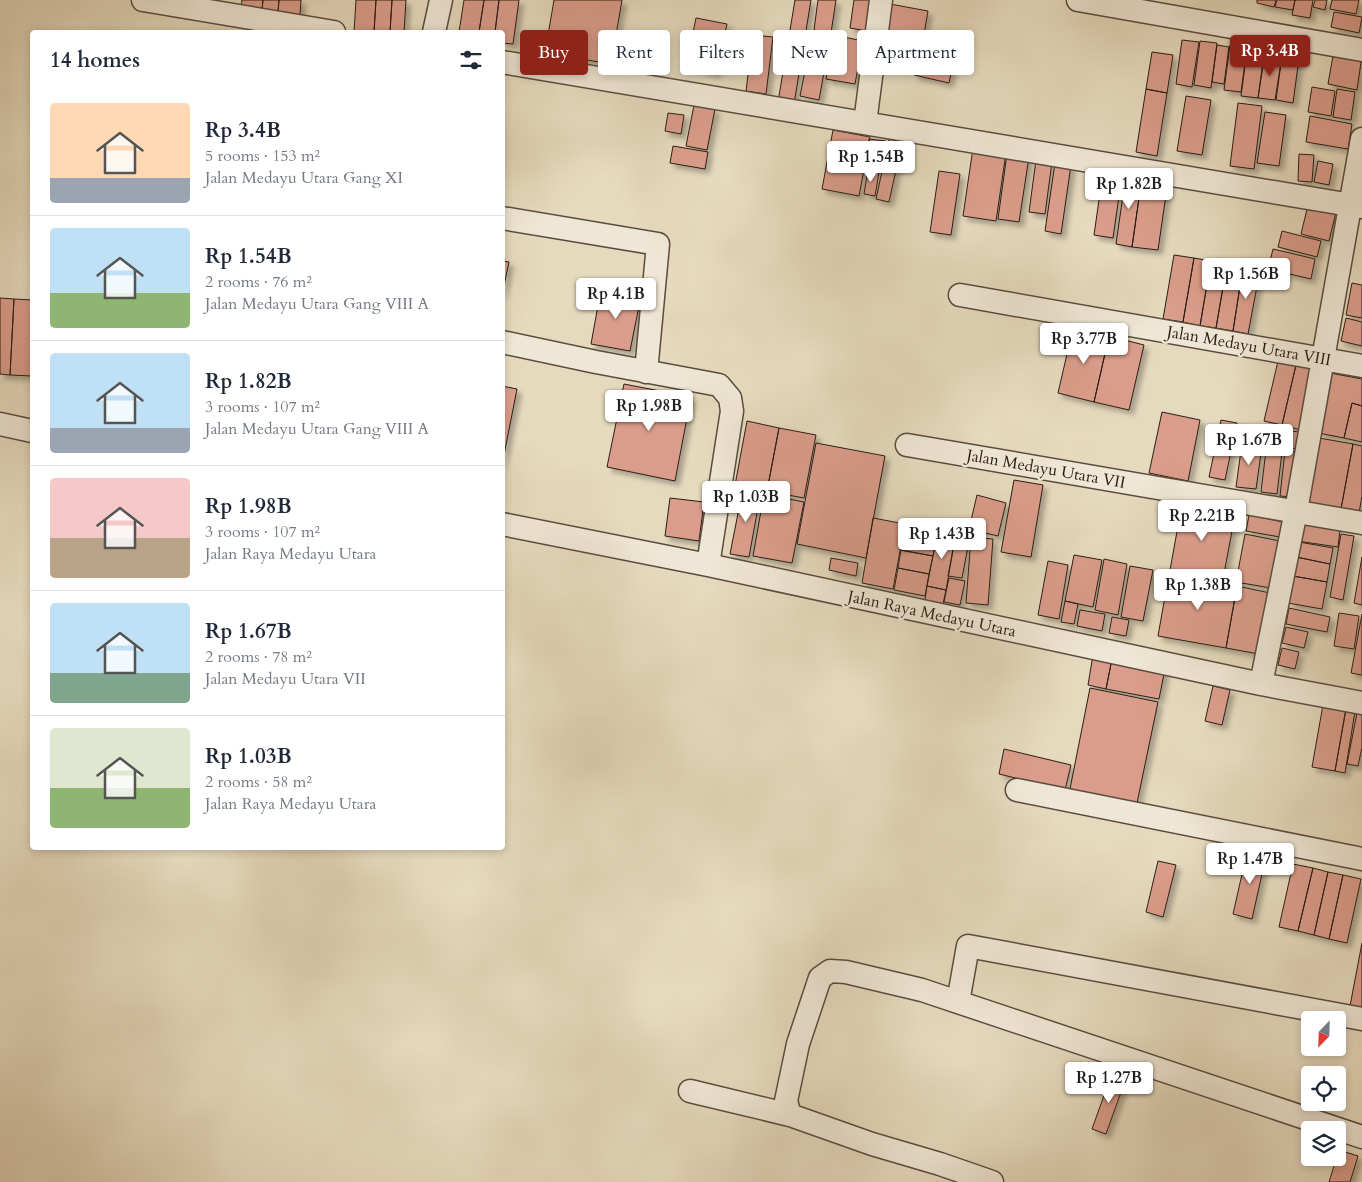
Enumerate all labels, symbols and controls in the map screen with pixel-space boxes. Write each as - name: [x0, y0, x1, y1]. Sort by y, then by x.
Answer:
- chip: Buy: [520, 30, 588, 75]
- chip: Rent: [598, 30, 670, 75]
- chip: Filters: [680, 30, 763, 75]
- chip: New: [773, 30, 847, 75]
- chip: Apartment: [857, 30, 974, 75]
- pin: Rp 3.4B: [1224, 34, 1316, 77]
- text: Rp 3.4B: [1241, 40, 1299, 62]
- text: 14 homes: [50, 46, 140, 75]
- icon: filters: [457, 46, 485, 74]
- text: Rp 3.4B: [205, 116, 281, 145]
- icon: home: [90, 123, 150, 183]
- pin: Rp 1.54B: [819, 140, 923, 183]
- text: 5 rooms · 153 m²: [205, 145, 320, 167]
- text: Rp 1.54B: [838, 146, 904, 168]
- text: Jalan Medayu Utara Gang XI: [205, 167, 403, 189]
- pin: Rp 1.82B: [1077, 168, 1181, 210]
- text: Rp 1.82B: [1096, 173, 1162, 195]
- text: Rp 1.54B: [205, 242, 292, 271]
- icon: home: [90, 248, 150, 308]
- pin: Rp 1.56B: [1194, 258, 1298, 300]
- text: Rp 1.56B: [1213, 263, 1279, 285]
- text: 2 rooms · 76 m²: [205, 271, 312, 293]
- pin: Rp 4.1B: [570, 278, 662, 320]
- text: Rp 4.1B: [587, 283, 645, 305]
- text: Jalan Medayu Utara Gang VIII A: [205, 293, 429, 315]
- street label: Jalan Medayu Utara VIII: [1163, 320, 1333, 371]
- pin: Rp 3.77B: [1032, 322, 1136, 365]
- text: Rp 3.77B: [1051, 328, 1117, 350]
- text: Rp 1.82B: [205, 367, 292, 396]
- icon: home: [90, 373, 150, 433]
- pin: Rp 1.98B: [597, 390, 701, 432]
- text: Rp 1.98B: [616, 395, 682, 417]
- text: 3 rooms · 107 m²: [205, 396, 320, 418]
- text: Jalan Medayu Utara Gang VIII A: [205, 418, 429, 440]
- pin: Rp 1.67B: [1197, 424, 1301, 466]
- text: Rp 1.67B: [1216, 429, 1282, 451]
- street label: Jalan Medayu Utara VII: [963, 444, 1127, 494]
- pin: Rp 1.03B: [694, 480, 798, 523]
- text: Rp 1.03B: [713, 486, 779, 508]
- text: Rp 1.98B: [205, 492, 292, 521]
- icon: home: [90, 498, 150, 558]
- pin: Rp 2.21B: [1150, 500, 1254, 542]
- text: Rp 2.21B: [1169, 505, 1235, 527]
- pin: Rp 1.43B: [890, 518, 994, 560]
- text: 3 rooms · 107 m²: [205, 521, 320, 543]
- text: Rp 1.43B: [909, 523, 975, 545]
- text: Jalan Raya Medayu Utara: [205, 543, 376, 565]
- pin: Rp 1.38B: [1146, 568, 1250, 611]
- text: Rp 1.38B: [1165, 574, 1231, 596]
- street label: Jalan Raya Medayu Utara: [844, 585, 1018, 643]
- text: Rp 1.67B: [205, 617, 292, 646]
- icon: home: [90, 623, 150, 683]
- text: 2 rooms · 78 m²: [205, 646, 312, 668]
- text: Jalan Medayu Utara VII: [205, 668, 366, 690]
- text: Rp 1.03B: [205, 742, 292, 771]
- icon: home: [90, 748, 150, 808]
- text: 2 rooms · 58 m²: [205, 771, 312, 793]
- text: Jalan Raya Medayu Utara: [205, 793, 376, 815]
- pin: Rp 1.47B: [1198, 842, 1302, 885]
- text: Rp 1.47B: [1217, 848, 1283, 870]
- north arrow: [1301, 1011, 1346, 1056]
- map controls: [1301, 1011, 1346, 1166]
- pin: Rp 1.27B: [1057, 1062, 1161, 1104]
- button: locate: [1301, 1066, 1346, 1111]
- text: Rp 1.27B: [1076, 1067, 1142, 1089]
- button: layers: [1301, 1121, 1346, 1166]

